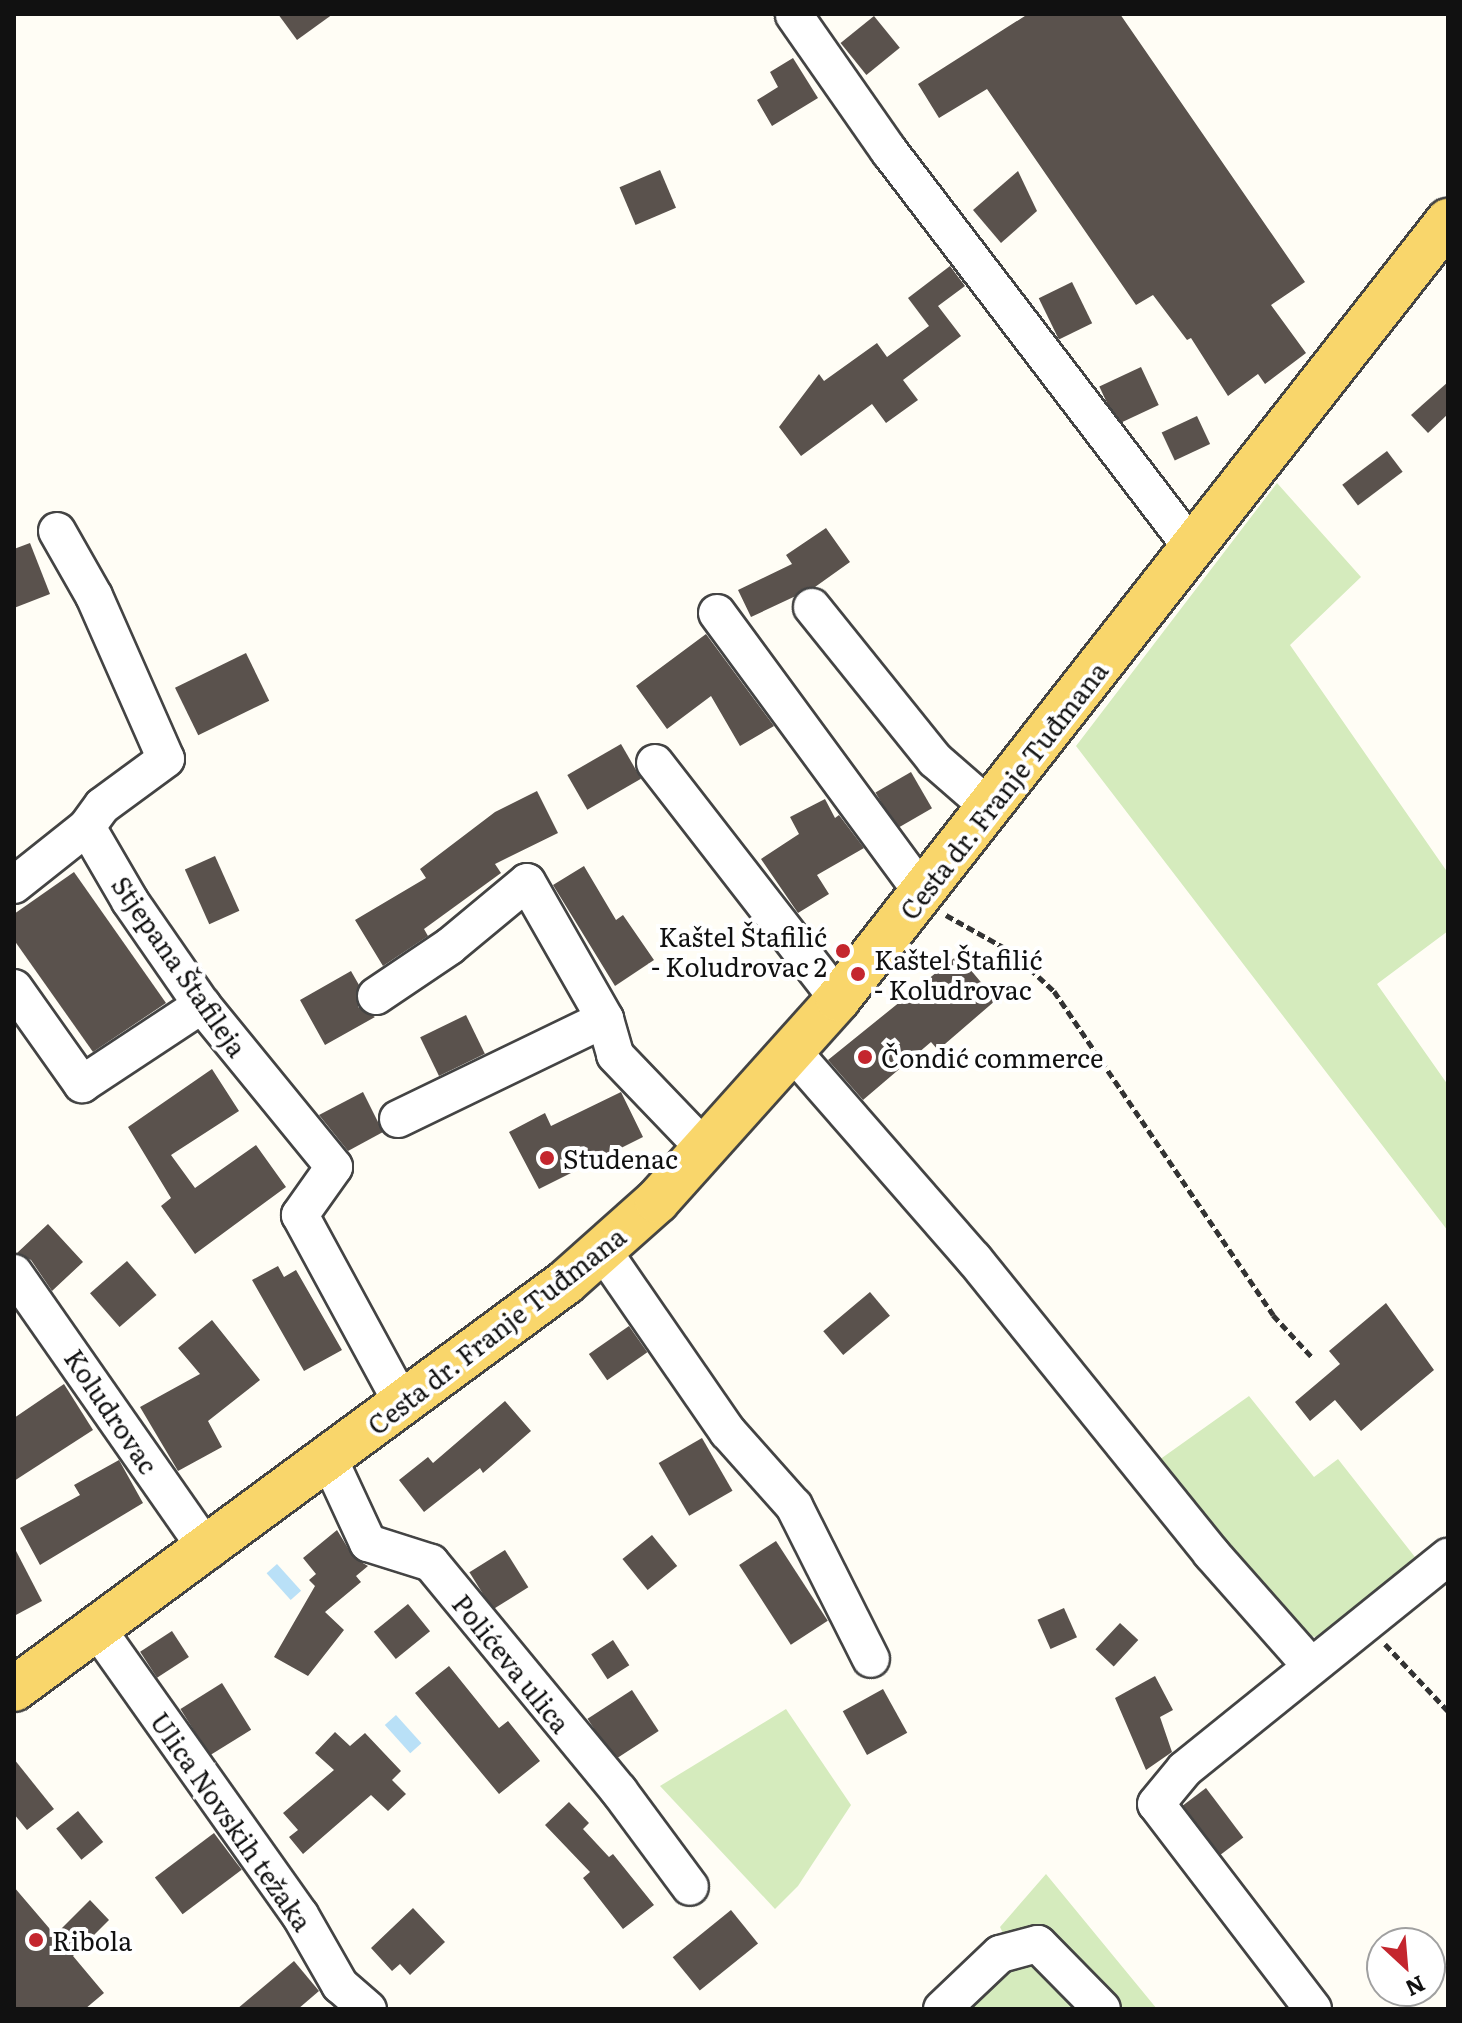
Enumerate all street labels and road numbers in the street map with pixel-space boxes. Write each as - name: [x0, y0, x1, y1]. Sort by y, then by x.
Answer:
- street label: Cesta dr. Franje Tuđmana: [893, 655, 1113, 925]
- street label: Stjepana Štafileja: [106, 870, 254, 1062]
- street label: Cesta dr. Franje Tuđmana: [361, 1220, 631, 1440]
- street label: Koludrovac: [59, 1343, 165, 1479]
- street label: Polićeva ulica: [447, 1588, 577, 1738]
- street label: Ulica Novskih težaka: [145, 1706, 319, 1936]

